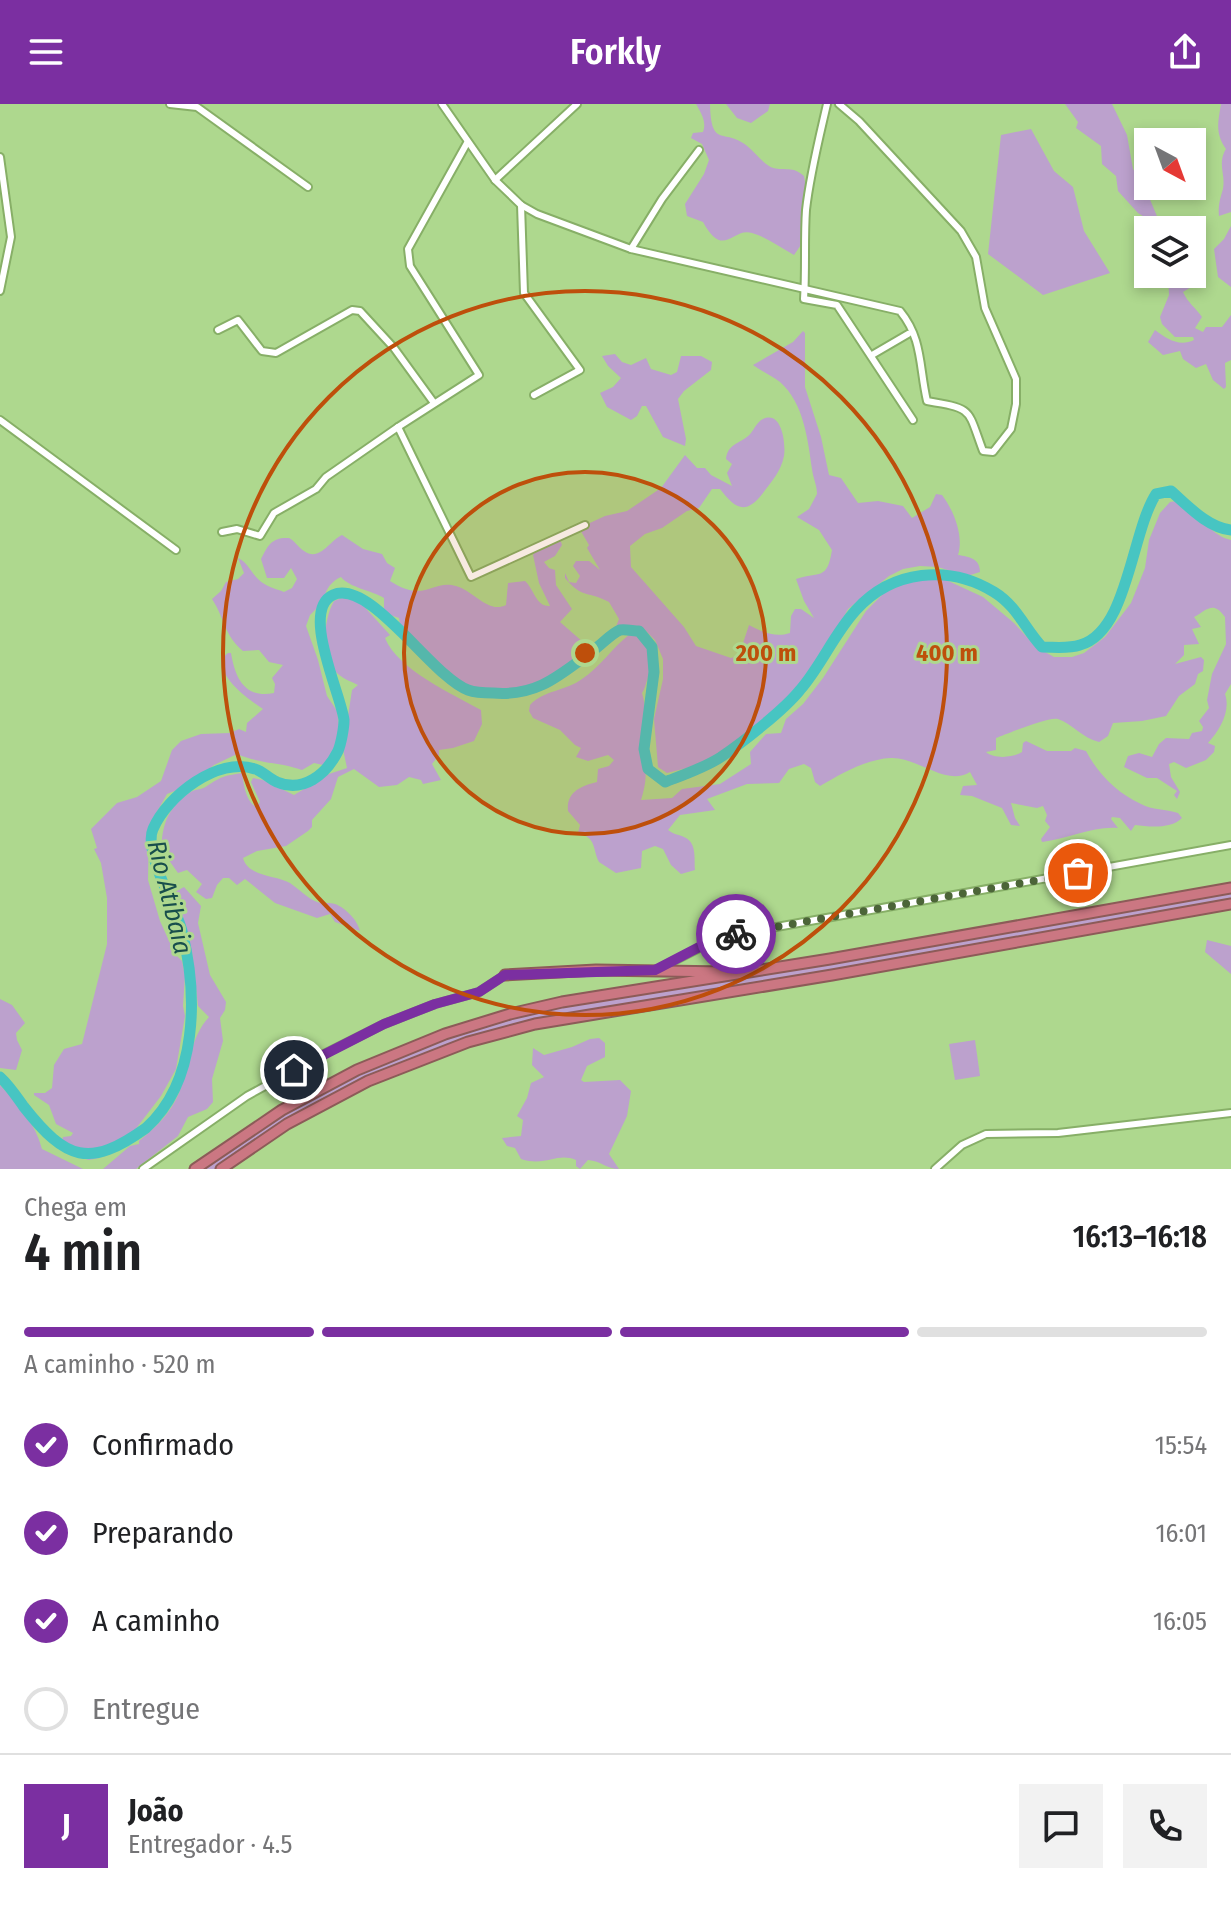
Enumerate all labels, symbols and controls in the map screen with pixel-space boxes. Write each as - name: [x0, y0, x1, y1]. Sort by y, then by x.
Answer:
- icon: menu: [24, 30, 68, 74]
- text: Forkly: [570, 30, 661, 74]
- icon: share: [1163, 30, 1207, 74]
- north arrow: [1134, 128, 1206, 200]
- map controls: [1134, 128, 1206, 288]
- button: layers: [1134, 216, 1206, 288]
- centre of rings: [571, 639, 599, 667]
- text: 200 m: [735, 639, 796, 667]
- text: 400 m: [916, 639, 978, 667]
- water label: Rio Atibaia: [140, 837, 199, 957]
- pin: [1044, 839, 1112, 907]
- icon: bag: [1056, 851, 1100, 895]
- courier: [696, 894, 776, 974]
- icon: bike: [714, 912, 758, 956]
- pin: [260, 1036, 328, 1104]
- icon: home: [272, 1048, 316, 1092]
- text: Chega em: [24, 1192, 127, 1223]
- text: 16:13–16:18: [1073, 1219, 1207, 1255]
- text: 4 min: [24, 1221, 142, 1284]
- text: A caminho · 520 m: [24, 1349, 216, 1380]
- icon: check: [24, 1423, 68, 1467]
- text: Confirmado: [92, 1427, 234, 1463]
- text: 15:54: [1155, 1430, 1207, 1461]
- icon: check: [24, 1511, 68, 1555]
- text: Preparando: [92, 1515, 234, 1551]
- text: 16:01: [1155, 1518, 1207, 1549]
- icon: check: [24, 1599, 68, 1643]
- text: A caminho: [92, 1603, 220, 1639]
- text: 16:05: [1153, 1606, 1207, 1637]
- text: Entregue: [92, 1691, 200, 1727]
- button: chat: [1019, 1784, 1103, 1868]
- button: phone: [1123, 1784, 1207, 1868]
- text: João: [128, 1793, 183, 1829]
- text: J: [62, 1808, 70, 1844]
- text: Entregador · 4.5: [128, 1829, 293, 1860]

